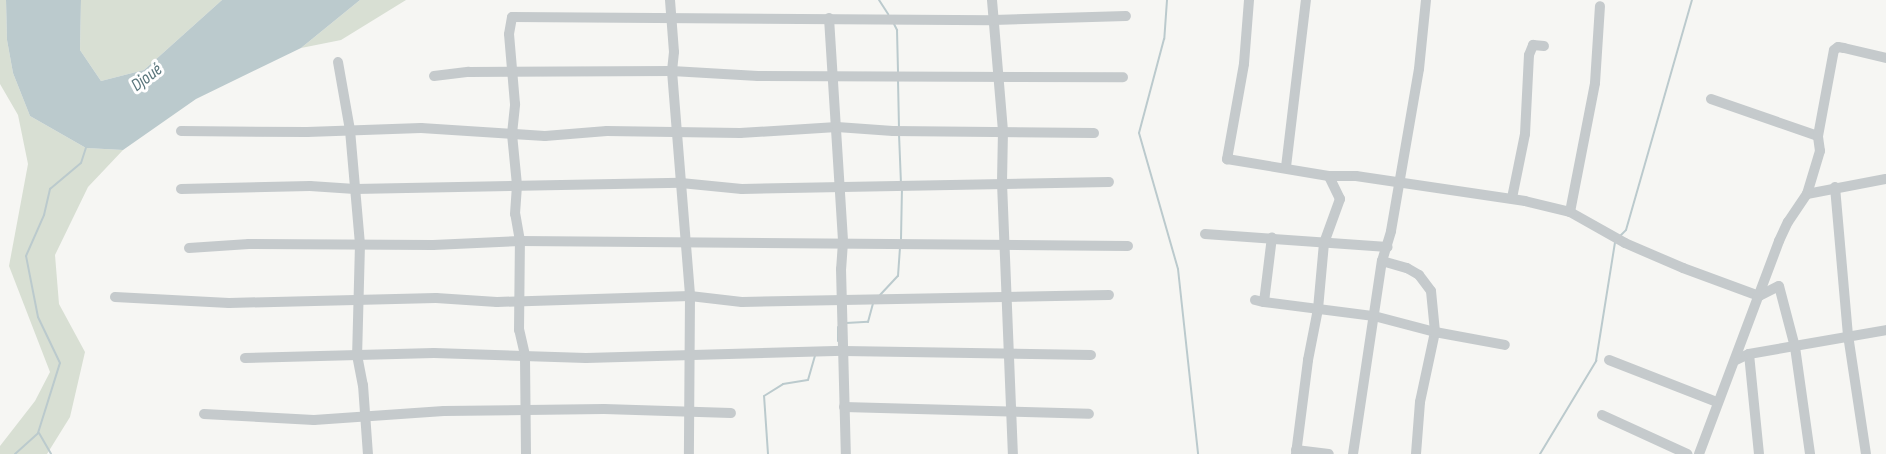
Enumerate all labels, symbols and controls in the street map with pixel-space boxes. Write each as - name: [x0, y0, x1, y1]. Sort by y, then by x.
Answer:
- water label: Djoué: [127, 59, 167, 97]

